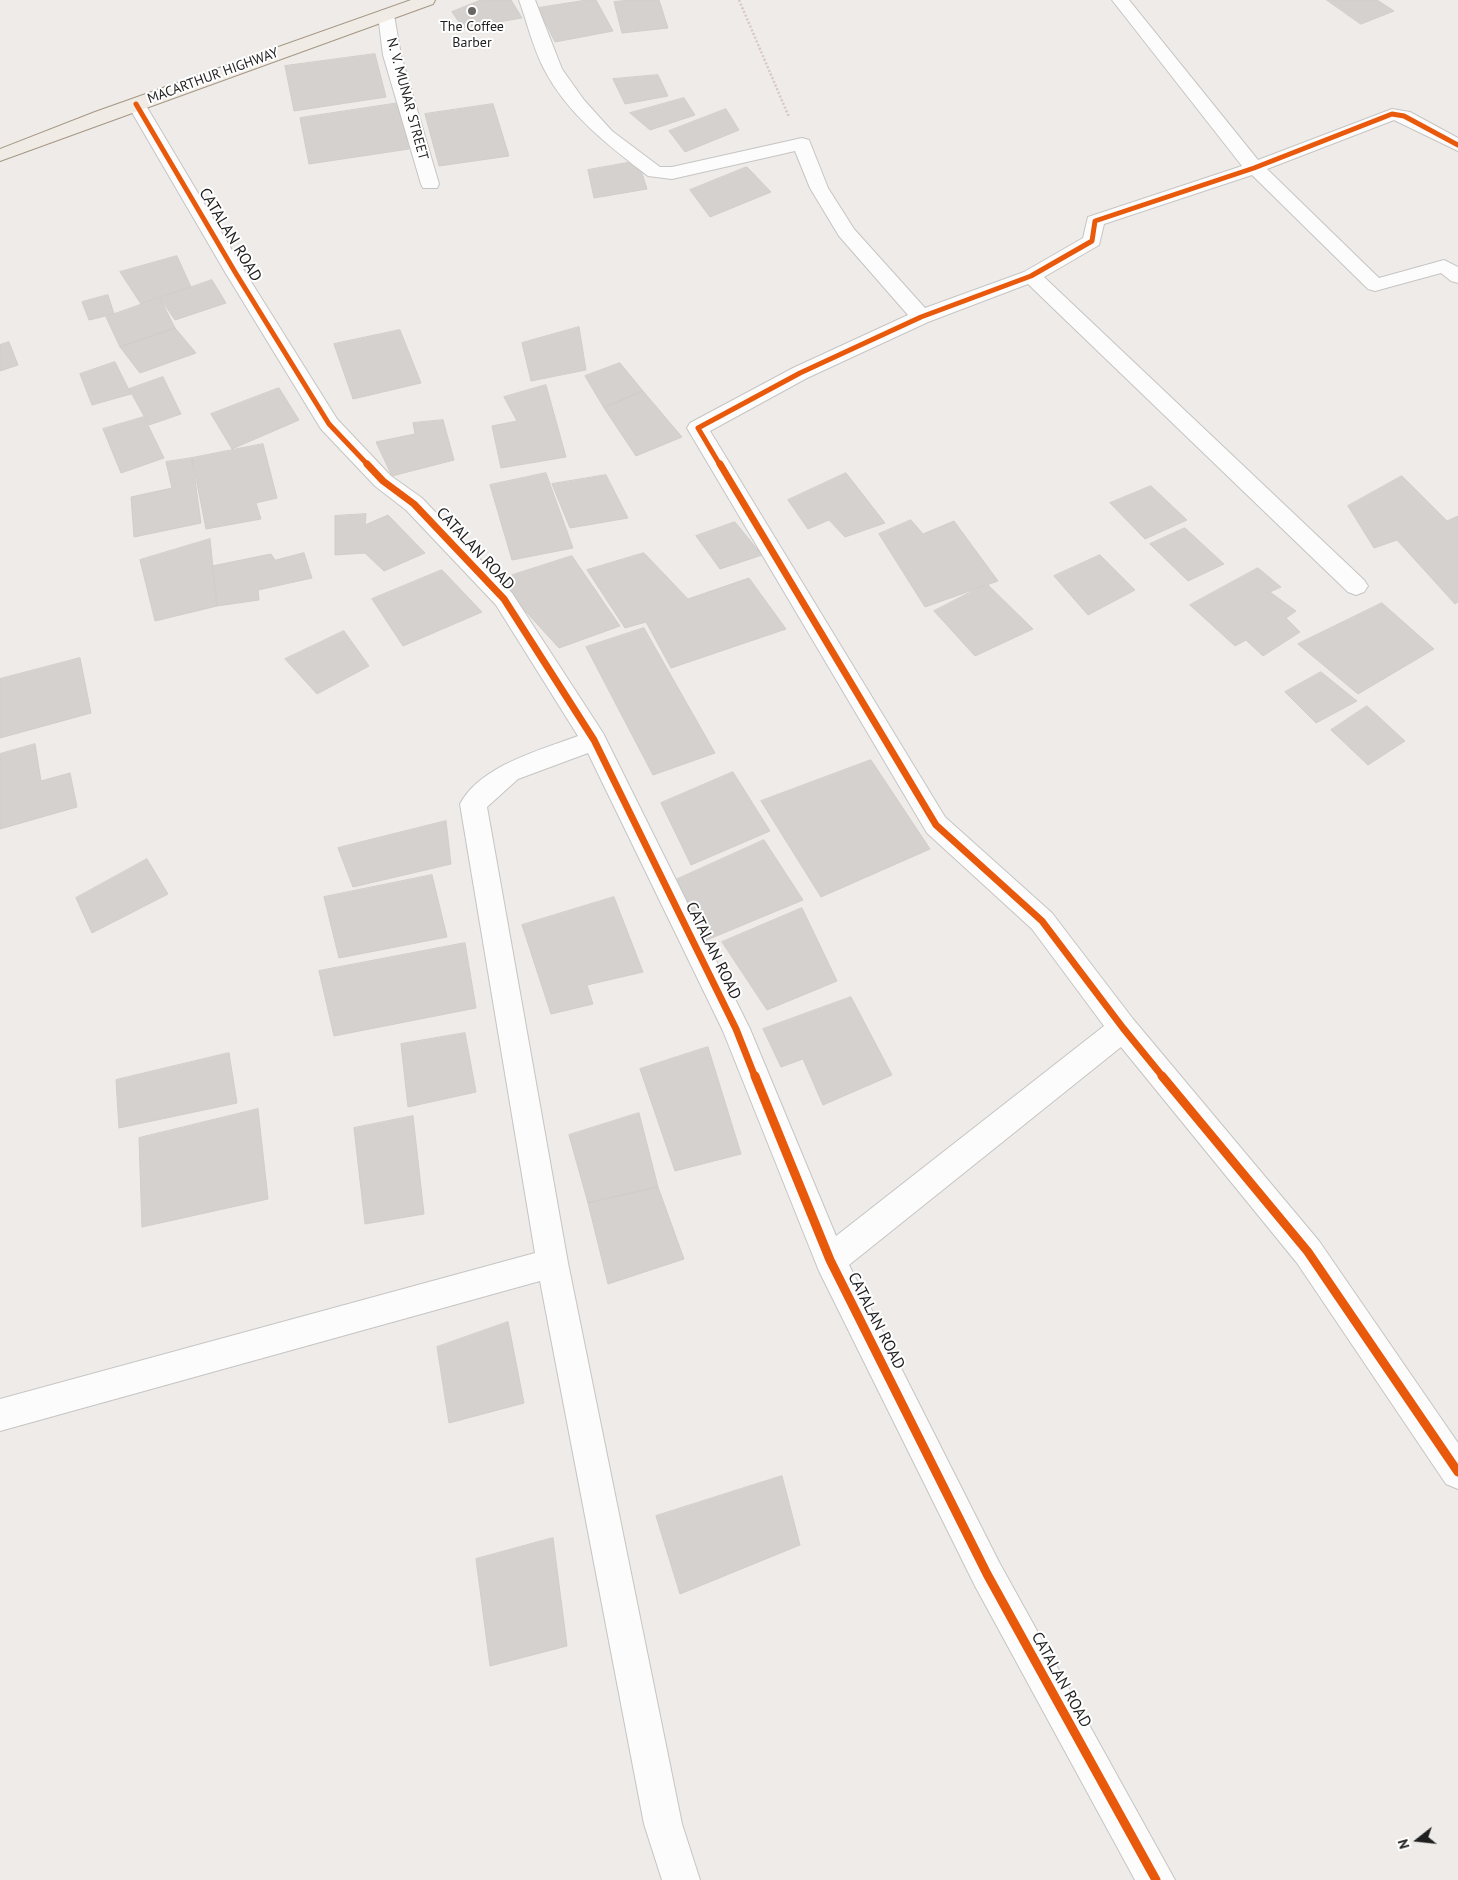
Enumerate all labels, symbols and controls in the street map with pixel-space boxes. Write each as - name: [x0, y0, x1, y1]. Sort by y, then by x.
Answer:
- marker: The Coffee Barber: [466, 5, 478, 17]
- place label: The Coffee Barber: [440, 19, 504, 52]
- street label: N. V. MUNAR STREET: [383, 36, 431, 162]
- street label: MACARTHUR HIGHWAY: [145, 44, 281, 108]
- street label: CATALAN ROAD: [194, 185, 266, 285]
- street label: CATALAN ROAD: [432, 504, 518, 594]
- street label: CATALAN ROAD: [681, 899, 745, 1003]
- street label: CATALAN ROAD: [843, 1269, 909, 1373]
- street label: CATALAN ROAD: [1027, 1629, 1095, 1731]
- north arrow: [1393, 1815, 1443, 1865]
- text: N: [1394, 1837, 1414, 1851]

